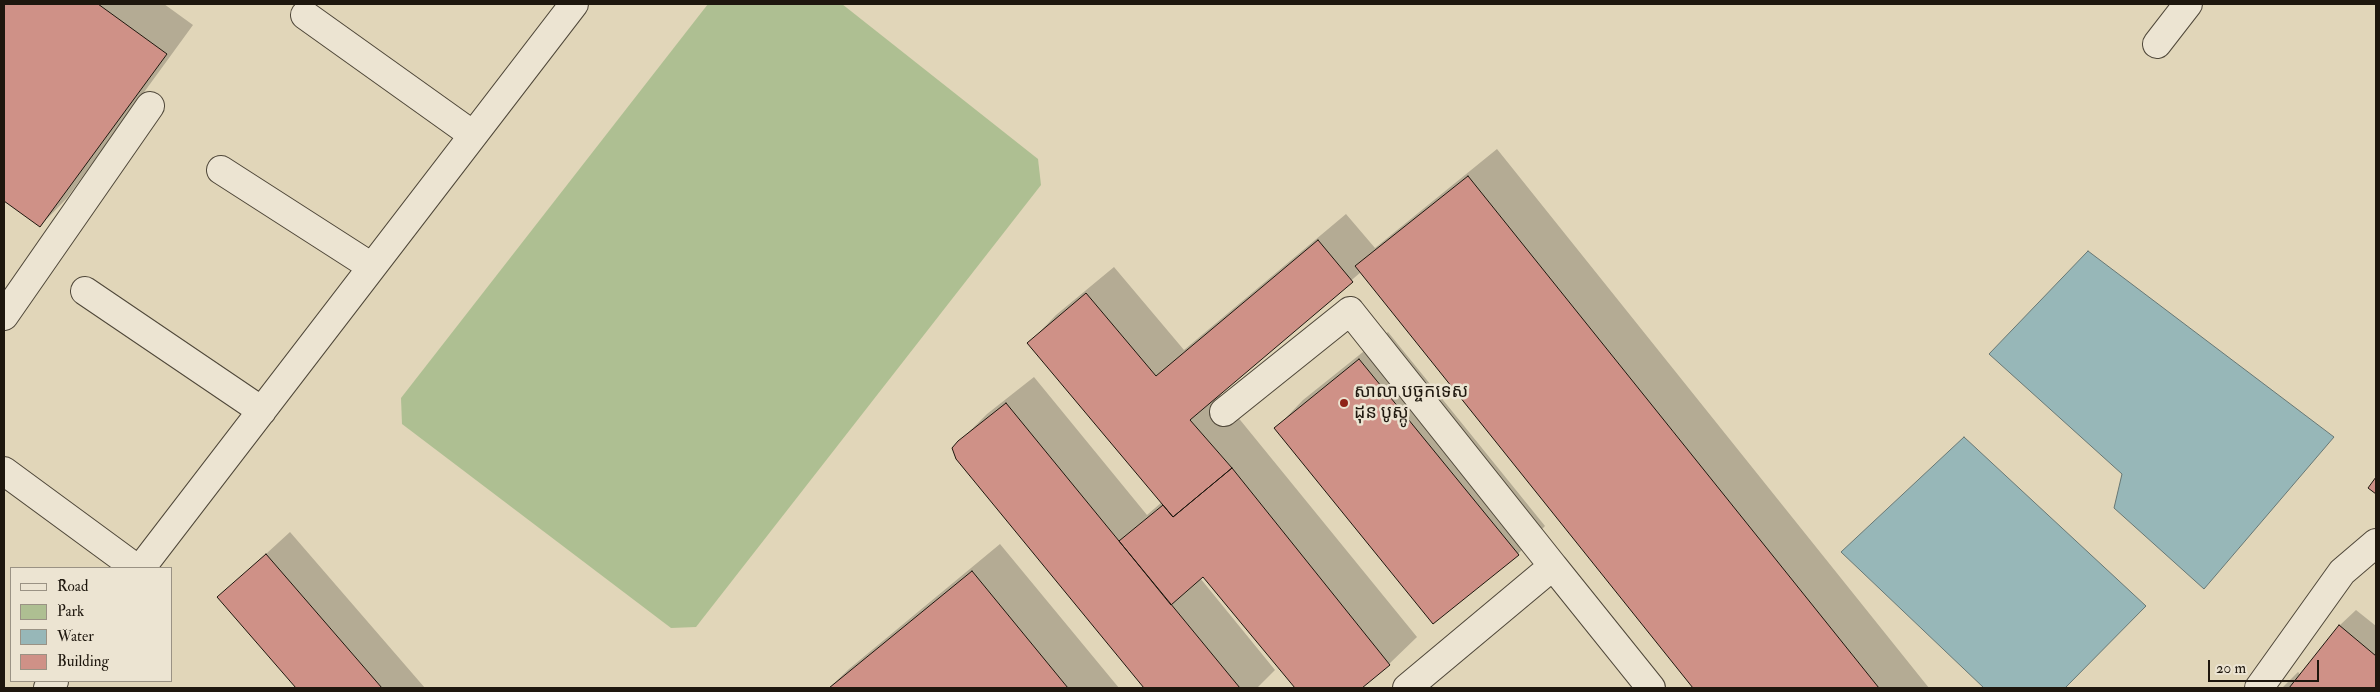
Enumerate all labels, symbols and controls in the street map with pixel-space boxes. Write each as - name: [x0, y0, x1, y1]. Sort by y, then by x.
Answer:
- place label: សាលា បច្ចកទេស ដុន បូស្កូ: [1354, 382, 1468, 424]
- marker: សាលា បច្ចកទេស ដុន បូស្កូ: [1338, 397, 1350, 409]
- legend: [10, 567, 172, 682]
- text: Road: [57, 577, 88, 596]
- text: Park: [57, 602, 84, 621]
- text: Water: [57, 627, 94, 646]
- scale bar: [2210, 650, 2321, 682]
- text: Building: [57, 652, 109, 671]
- text: 20 m: [2216, 659, 2246, 678]

